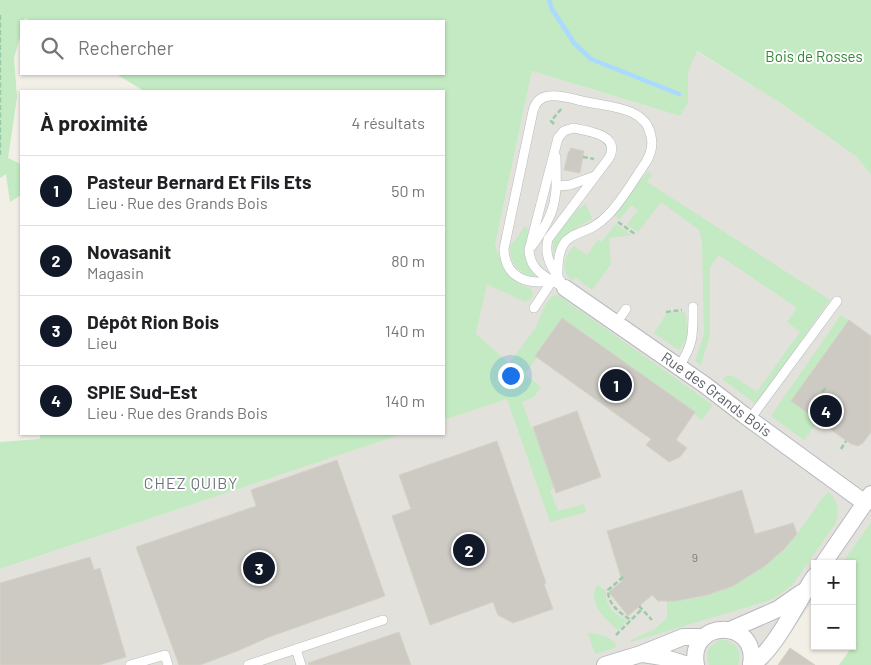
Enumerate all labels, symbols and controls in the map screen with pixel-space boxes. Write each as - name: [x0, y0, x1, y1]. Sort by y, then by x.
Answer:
- search box: [20, 20, 445, 75]
- icon: search: [38, 34, 66, 62]
- text: Rechercher: [78, 36, 174, 59]
- park label: Bois de Rosses: [765, 47, 863, 65]
- text: À proximité: [40, 110, 148, 135]
- text: 4 résultats: [351, 113, 425, 132]
- text: Pasteur Bernard Et Fils Ets: [87, 170, 312, 193]
- text: 1: [53, 181, 59, 200]
- text: 50 m: [391, 181, 425, 200]
- text: Lieu · Rue des Grands Bois: [87, 193, 268, 212]
- text: Novasanit: [87, 240, 171, 263]
- text: 2: [52, 251, 60, 270]
- text: 80 m: [391, 251, 425, 270]
- text: Magasin: [87, 263, 144, 282]
- text: Dépôt Rion Bois: [87, 310, 219, 333]
- text: 3: [52, 321, 60, 340]
- text: 140 m: [385, 321, 425, 340]
- text: Lieu: [87, 333, 117, 352]
- street label: Rue des Grands Bois: [658, 348, 775, 440]
- your location: [498, 363, 524, 389]
- pin: 1: [600, 366, 632, 404]
- text: SPIE Sud-Est: [87, 380, 198, 403]
- text: 4: [51, 391, 61, 410]
- text: 140 m: [385, 391, 425, 410]
- pin: 4: [810, 392, 842, 430]
- text: Lieu · Rue des Grands Bois: [87, 403, 268, 422]
- district label: CHEZ QUIBY: [144, 473, 238, 492]
- pin: 2: [453, 531, 485, 569]
- pin: 3: [243, 549, 275, 587]
- house number: 9: [692, 550, 698, 564]
- map controls: [811, 560, 856, 650]
- button: +: [811, 560, 856, 605]
- button: −: [811, 605, 856, 650]

